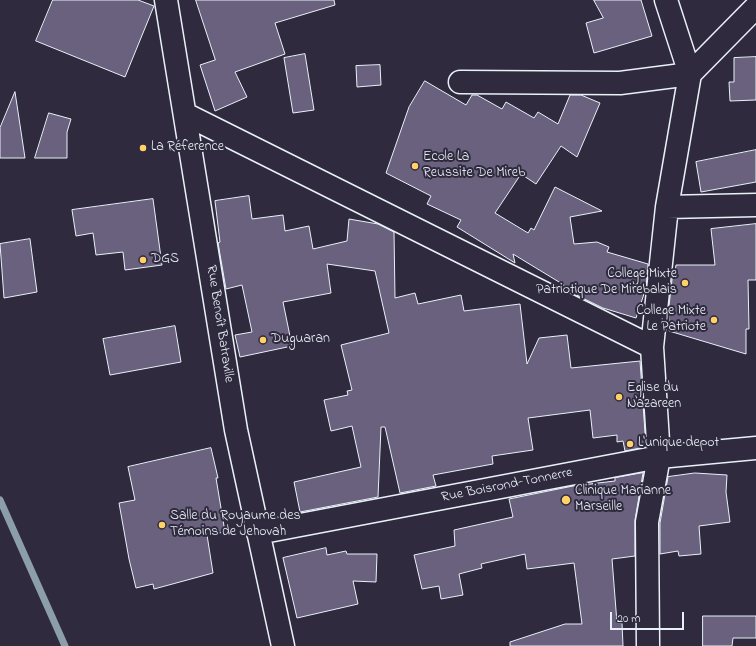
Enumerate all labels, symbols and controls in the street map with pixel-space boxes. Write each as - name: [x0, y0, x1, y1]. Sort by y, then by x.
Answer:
- place label: La Réference: [151, 140, 224, 156]
- marker: La Réference: [138, 143, 148, 153]
- place label: Ecole La Reussite De Mireb: [423, 150, 525, 182]
- marker: Ecole La Reussite De Mireb: [410, 161, 420, 171]
- place label: DGS: [151, 252, 179, 268]
- marker: DGS: [138, 255, 148, 265]
- street label: Rue Benoît Batraville: [201, 264, 237, 384]
- place label: College Mixte Patriotique De Mirebalais: [536, 267, 677, 300]
- marker: College Mixte Patriotique De Mirebalais: [680, 278, 690, 288]
- place label: College Mixte Le Patriote: [636, 304, 706, 336]
- marker: College Mixte Le Patriote: [709, 315, 719, 325]
- place label: Duguaran: [271, 332, 330, 348]
- marker: Duguaran: [258, 335, 268, 345]
- place label: Eglise du Nazareen: [627, 381, 681, 414]
- marker: Eglise du Nazareen: [614, 392, 624, 402]
- place label: L'unique depot: [638, 436, 719, 452]
- marker: L'unique depot: [625, 439, 635, 449]
- street label: Rue Boisrond-Tonnerre: [440, 465, 574, 507]
- place label: Clinique Marianne Marseille: [575, 484, 671, 516]
- marker: Clinique Marianne Marseille: [560, 494, 572, 506]
- place label: Salle du Royaume des Témoins de Jehovah: [170, 509, 301, 542]
- marker: Salle du Royaume des Témoins de Jehovah: [157, 520, 167, 530]
- scale bar: [612, 604, 686, 630]
- text: 20 m: [617, 610, 640, 628]

